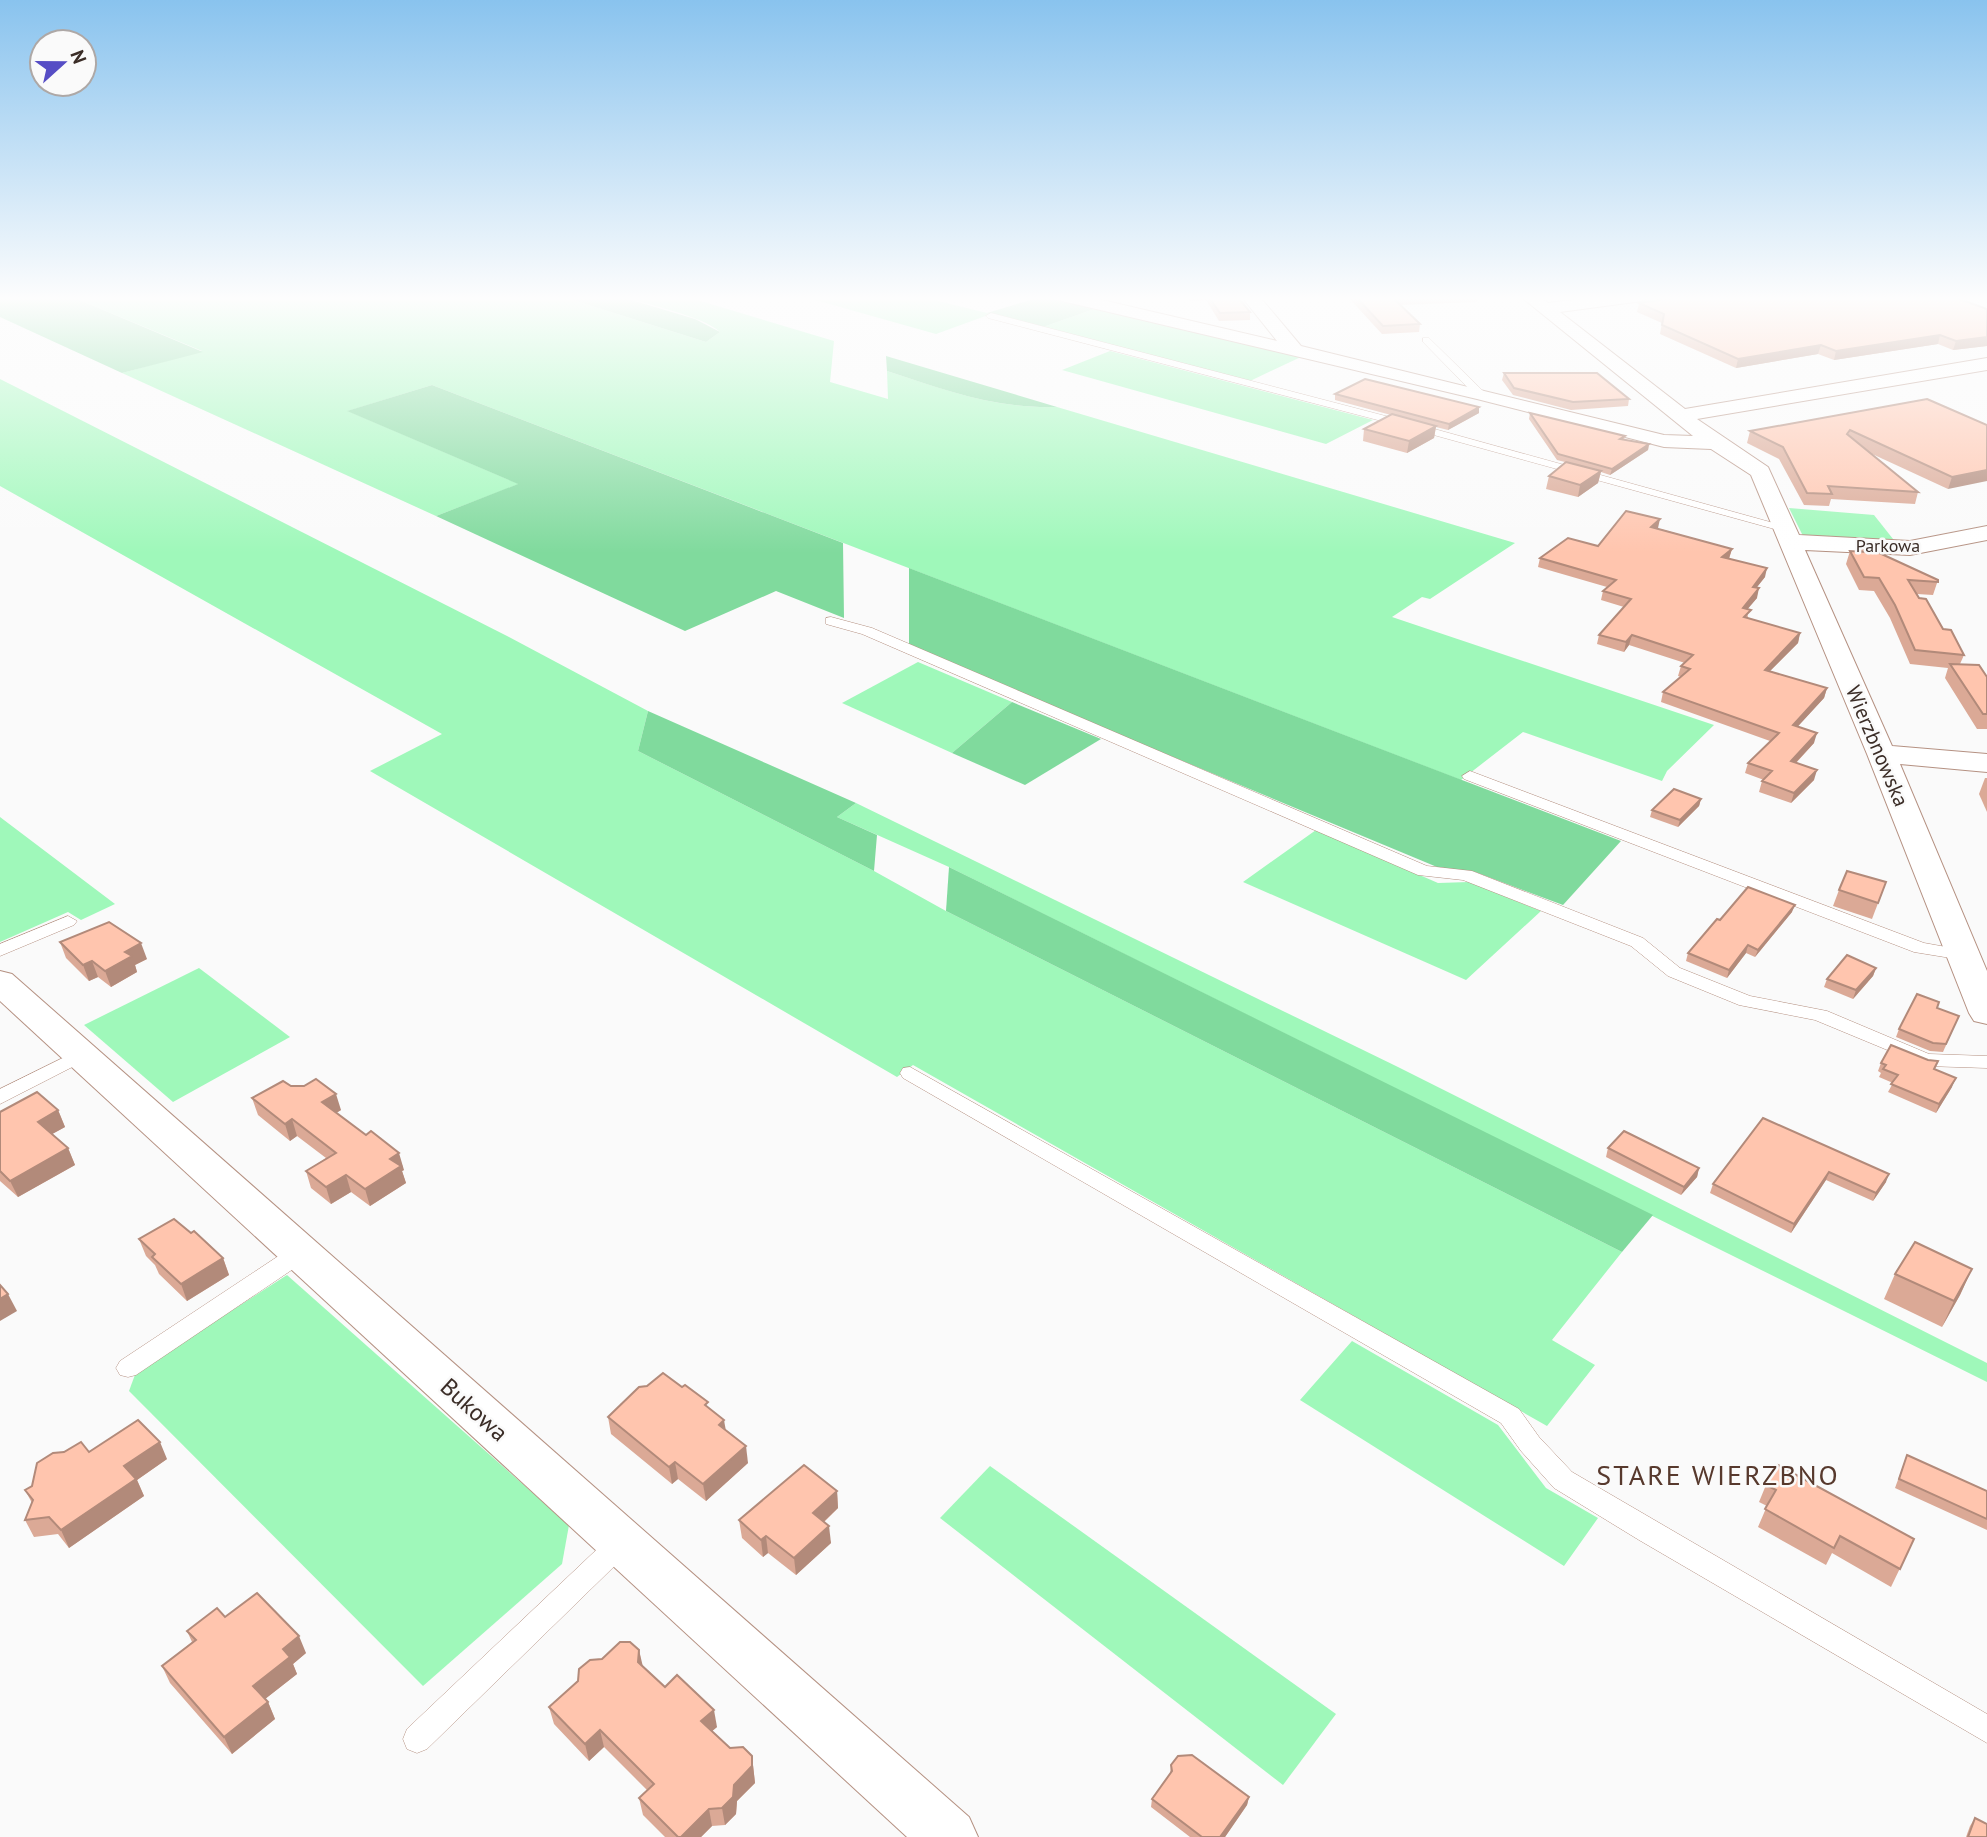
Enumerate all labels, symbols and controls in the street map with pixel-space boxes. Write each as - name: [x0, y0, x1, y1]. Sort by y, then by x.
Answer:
- north arrow: [28, 28, 98, 98]
- text: N: [65, 47, 92, 67]
- street label: Parkowa: [1856, 534, 1920, 557]
- street label: Wierzbnowska: [1840, 681, 1915, 810]
- street label: Bukowa: [434, 1371, 515, 1448]
- district label: STARE WIERZBNO: [1596, 1456, 1840, 1493]

